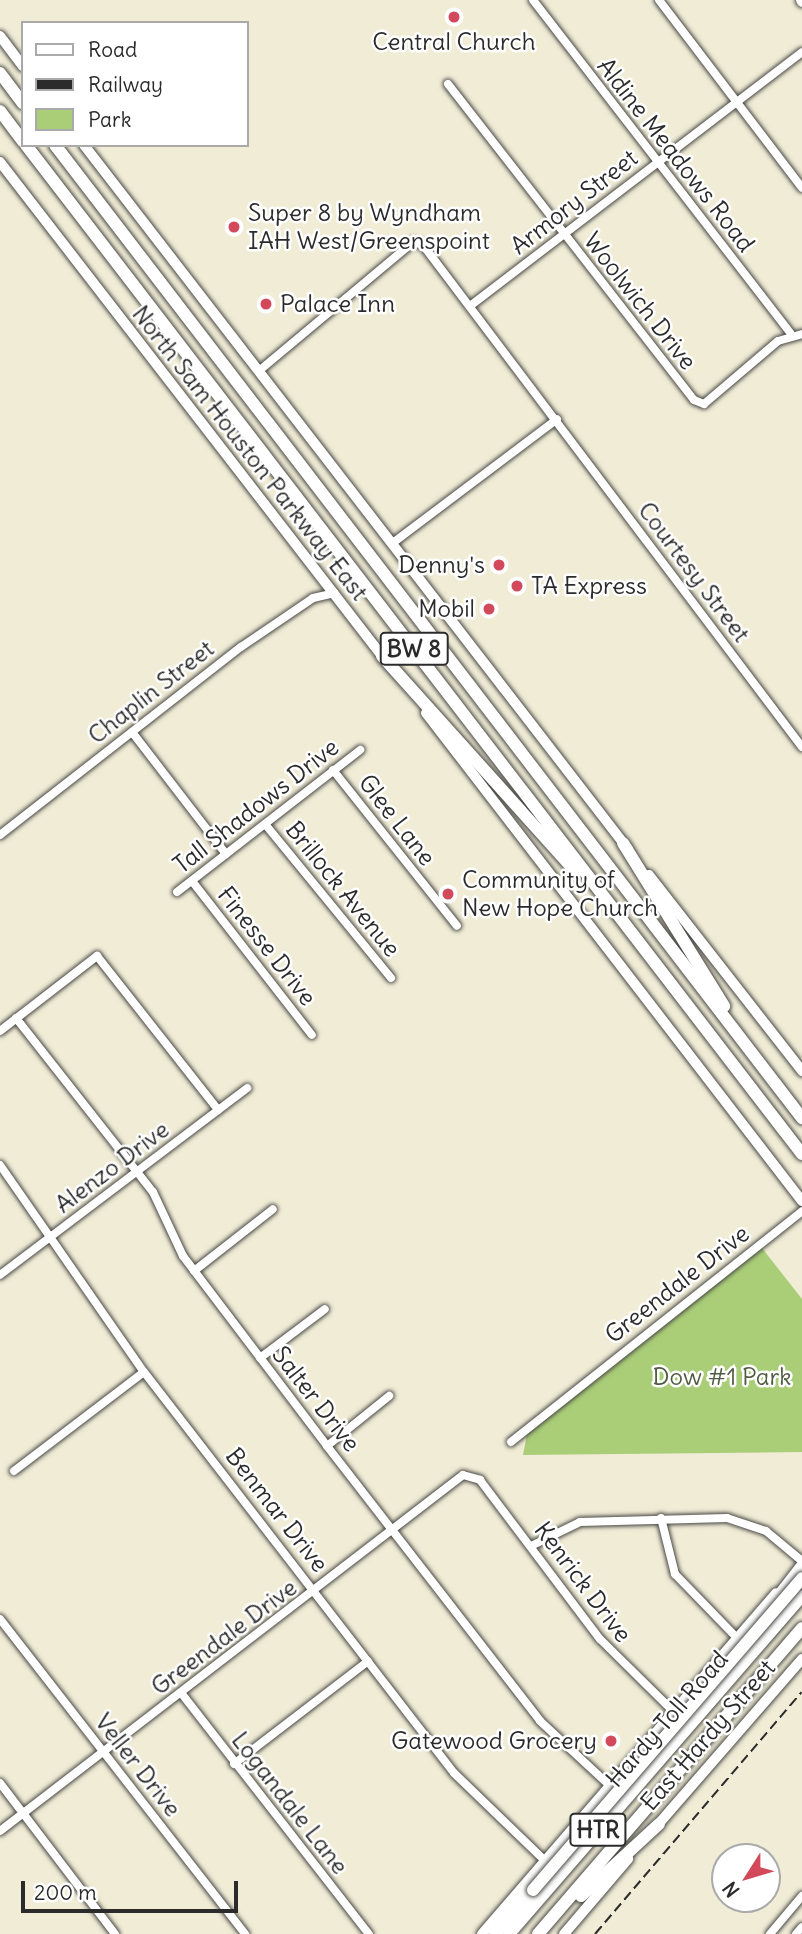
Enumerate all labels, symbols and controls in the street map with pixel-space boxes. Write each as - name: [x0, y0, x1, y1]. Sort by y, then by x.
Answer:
- marker: Central Church: [446, 9, 462, 25]
- legend: [21, 21, 248, 147]
- place label: Central Church: [372, 28, 536, 56]
- text: Road: [88, 36, 137, 63]
- street label: Aldine Meadows Road: [591, 52, 761, 258]
- text: Railway: [88, 71, 163, 98]
- text: Park: [88, 106, 131, 133]
- street label: Armory Street: [505, 144, 643, 260]
- place label: Super 8 by Wyndham IAH West/Greenspoint: [248, 199, 490, 255]
- marker: Super 8 by Wyndham IAH West/Greenspoint: [226, 219, 242, 235]
- street label: Woolwich Drive: [578, 227, 702, 375]
- place label: Palace Inn: [280, 290, 395, 318]
- marker: Palace Inn: [258, 296, 274, 312]
- street label: North Sam Houston Parkway East: [126, 300, 374, 606]
- street label: Courtesy Street: [632, 496, 756, 648]
- place label: Denny's: [398, 551, 485, 579]
- marker: Denny's: [491, 557, 507, 573]
- place label: TA Express: [531, 572, 647, 600]
- marker: TA Express: [509, 578, 525, 594]
- place label: Mobil: [418, 595, 475, 623]
- marker: Mobil: [481, 601, 497, 617]
- road number: BW 8: [379, 629, 449, 668]
- street label: Chaplin Street: [82, 634, 220, 750]
- street label: Tall Shadows Drive: [168, 733, 344, 879]
- street label: Glee Lane: [352, 769, 442, 871]
- street label: Brillock Avenue: [280, 816, 406, 962]
- place label: Community of New Hope Church: [462, 866, 658, 922]
- street label: Finesse Drive: [212, 881, 322, 1011]
- marker: Community of New Hope Church: [440, 886, 456, 902]
- street label: Alenzo Drive: [49, 1115, 175, 1219]
- street label: Greendale Drive: [599, 1219, 755, 1349]
- street label: Salter Drive: [266, 1341, 366, 1457]
- park label: Dow #1 Park: [652, 1363, 792, 1391]
- street label: Benmar Drive: [220, 1442, 334, 1578]
- street label: Kenrick Drive: [528, 1516, 638, 1648]
- street label: Greendale Drive: [146, 1573, 302, 1701]
- street label: Hardy Toll Road: [600, 1645, 734, 1793]
- street label: East Hardy Street: [635, 1654, 781, 1816]
- street label: Veller Drive: [89, 1708, 187, 1822]
- street label: Logandale Lane: [226, 1726, 354, 1880]
- place label: Gatewood Grocery: [391, 1727, 597, 1755]
- marker: Gatewood Grocery: [603, 1733, 619, 1749]
- road number: HTR: [568, 1811, 628, 1850]
- north arrow: [711, 1843, 781, 1913]
- scale bar: [24, 1868, 242, 1912]
- text: N: [717, 1877, 744, 1902]
- text: 200 m: [34, 1879, 97, 1906]

